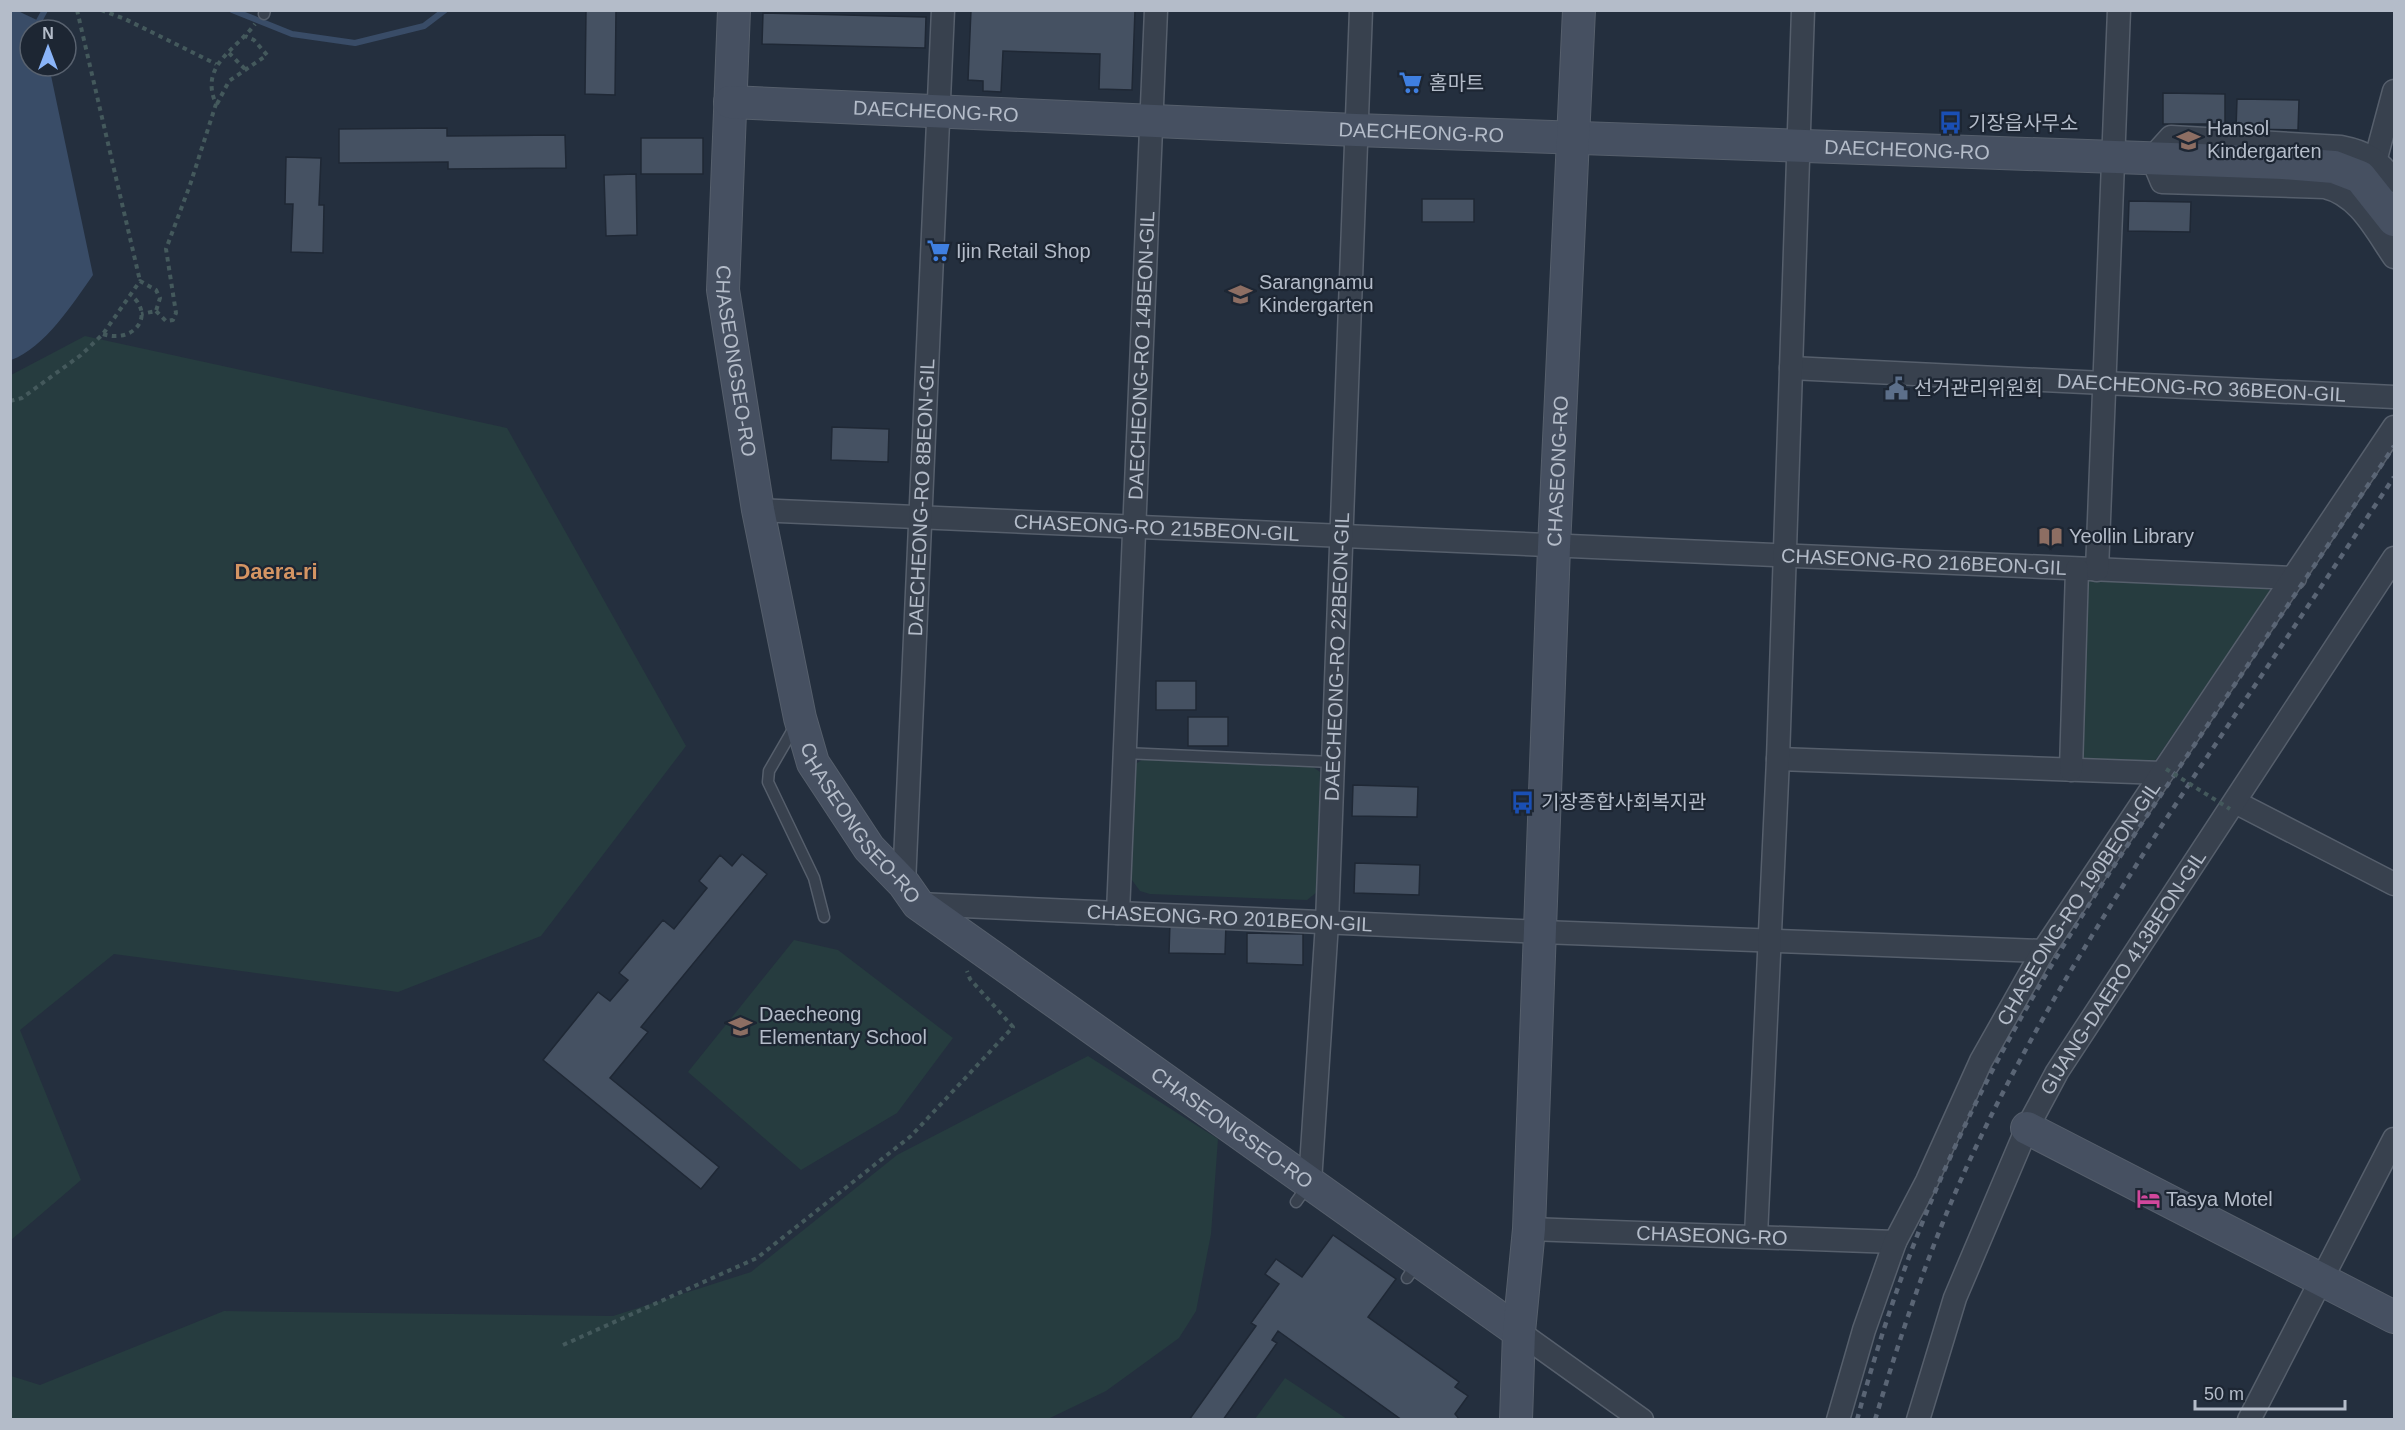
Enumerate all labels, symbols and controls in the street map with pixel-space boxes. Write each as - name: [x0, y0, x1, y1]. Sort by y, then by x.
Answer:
- north arrow: [18, 18, 78, 78]
- text: N: [42, 25, 54, 42]
- supermarket icon: 홈마트: [1398, 70, 1424, 96]
- place label: 홈마트: [1429, 72, 1484, 94]
- street label: DAECHEONG-RO: [853, 97, 1019, 126]
- bus stop icon: 기장읍사무소: [1937, 110, 1963, 136]
- place label: 기장읍사무소: [1968, 112, 2078, 134]
- place label: Hansol Kindergarten: [2207, 117, 2322, 162]
- street label: DAECHEONG-RO: [1338, 118, 1504, 146]
- school or university icon: Hansol Kindergarten: [2176, 127, 2202, 153]
- street label: DAECHEONG-RO: [1824, 136, 1990, 164]
- street label: DAECHEONG-RO 14BEON-GIL: [1124, 211, 1159, 500]
- supermarket icon: Ijin Retail Shop: [925, 238, 951, 264]
- place label: Ijin Retail Shop: [956, 240, 1091, 262]
- street label: CHASEONGSEO-RO: [712, 265, 760, 458]
- place label: Sarangnamu Kindergarten: [1259, 271, 1374, 316]
- school or university icon: Sarangnamu Kindergarten: [1228, 281, 1254, 307]
- street label: DAECHEONG-RO 8BEON-GIL: [904, 358, 938, 637]
- street label: DAECHEONG-RO 36BEON-GIL: [2057, 370, 2346, 406]
- public building icon: 선거관리위원회: [1883, 375, 1909, 401]
- place label: 선거관리위원회: [1914, 377, 2043, 399]
- street label: CHASEONG-RO: [1543, 395, 1572, 547]
- street label: CHASEONG-RO 215BEON-GIL: [1013, 510, 1300, 545]
- street label: DAECHEONG-RO 22BEON-GIL: [1321, 512, 1353, 802]
- library icon: Yeollin Library: [2038, 523, 2064, 549]
- place label: Yeollin Library: [2069, 525, 2194, 547]
- street label: CHASEONG-RO 216BEON-GIL: [1781, 544, 2067, 579]
- district label: Daera-ri: [234, 559, 318, 584]
- street label: CHASEONGSEO-RO: [797, 740, 925, 907]
- street label: CHASEONG-RO 190BEON-GIL: [1992, 777, 2165, 1029]
- bus stop icon: 기장종합사회복지관: [1510, 789, 1536, 815]
- place label: 기장종합사회복지관: [1541, 791, 1707, 813]
- street label: GIJANG-DAERO 413BEON-GIL: [2036, 846, 2210, 1098]
- street label: CHASEONG-RO 201BEON-GIL: [1086, 901, 1373, 935]
- place label: Daecheong Elementary School: [759, 1003, 927, 1048]
- school or university icon: Daecheong Elementary School: [728, 1013, 754, 1039]
- street label: CHASEONGSEO-RO: [1147, 1063, 1317, 1193]
- hotel icon: Tasya Motel: [2135, 1186, 2161, 1212]
- place label: Tasya Motel: [2166, 1188, 2273, 1210]
- street label: CHASEONG-RO: [1636, 1222, 1788, 1249]
- scale bar: [2195, 1373, 2345, 1411]
- text: 50 m: [2204, 1384, 2244, 1404]

